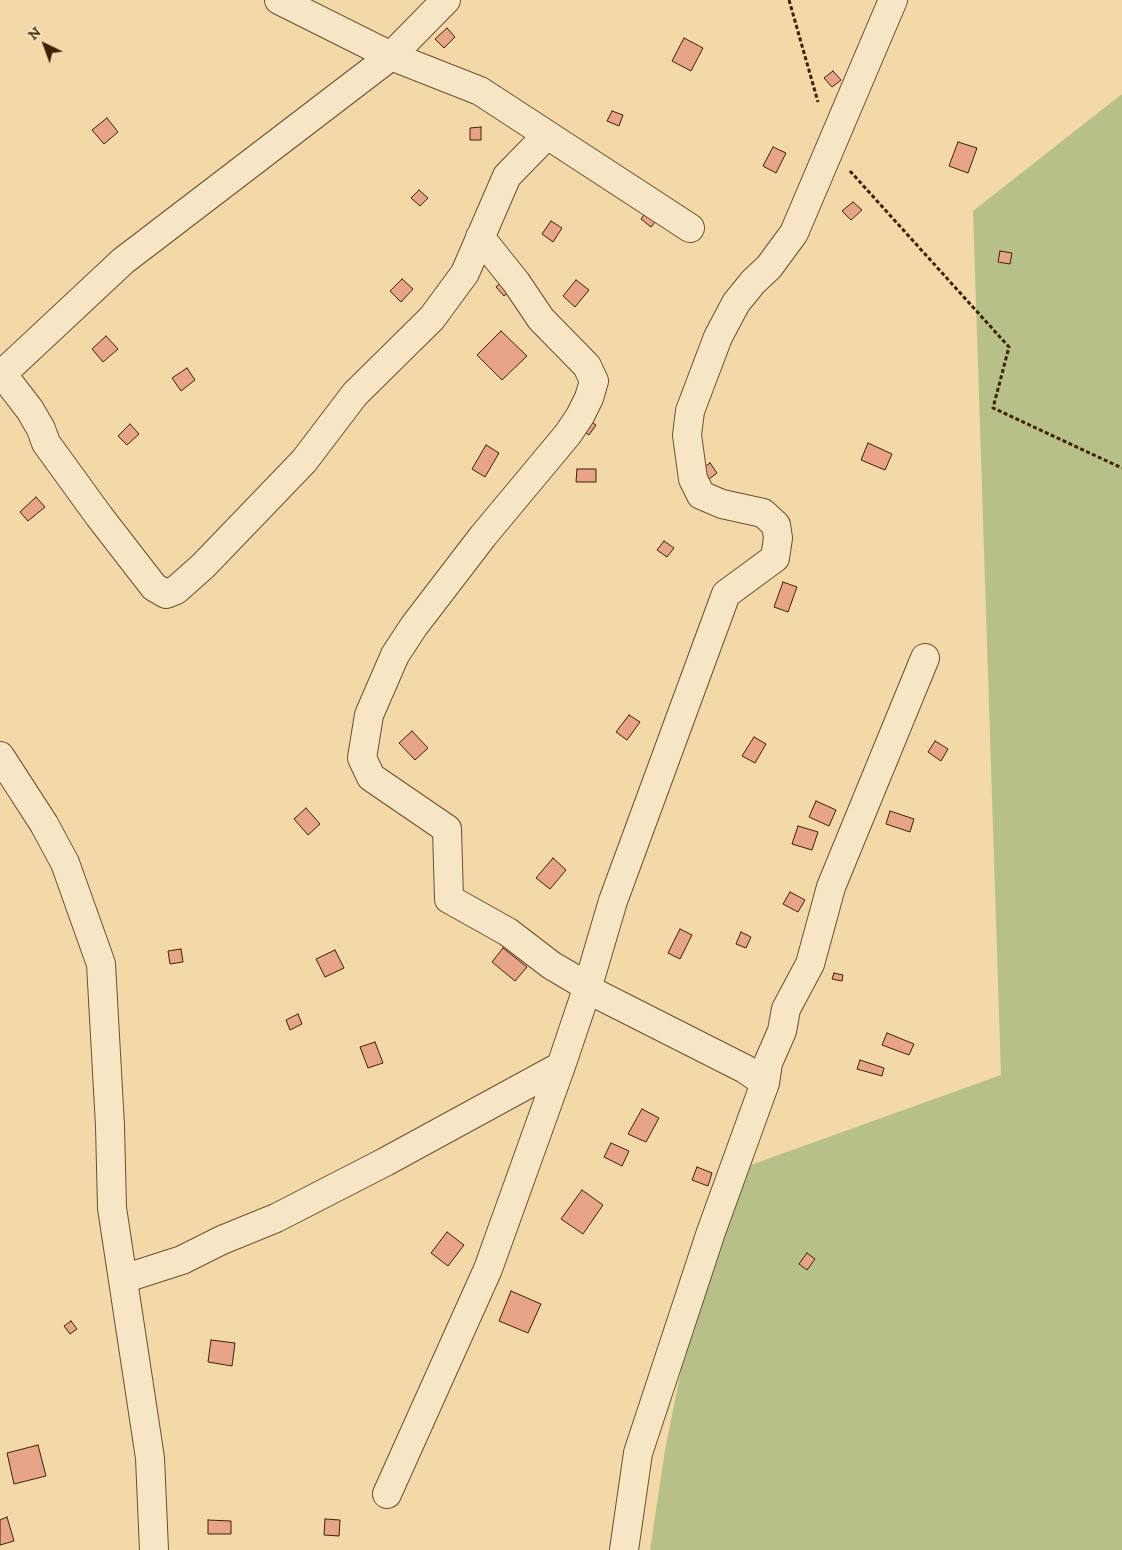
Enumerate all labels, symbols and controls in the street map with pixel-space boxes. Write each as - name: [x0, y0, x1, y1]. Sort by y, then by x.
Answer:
- north arrow: [20, 20, 70, 70]
- text: N: [25, 23, 45, 44]

